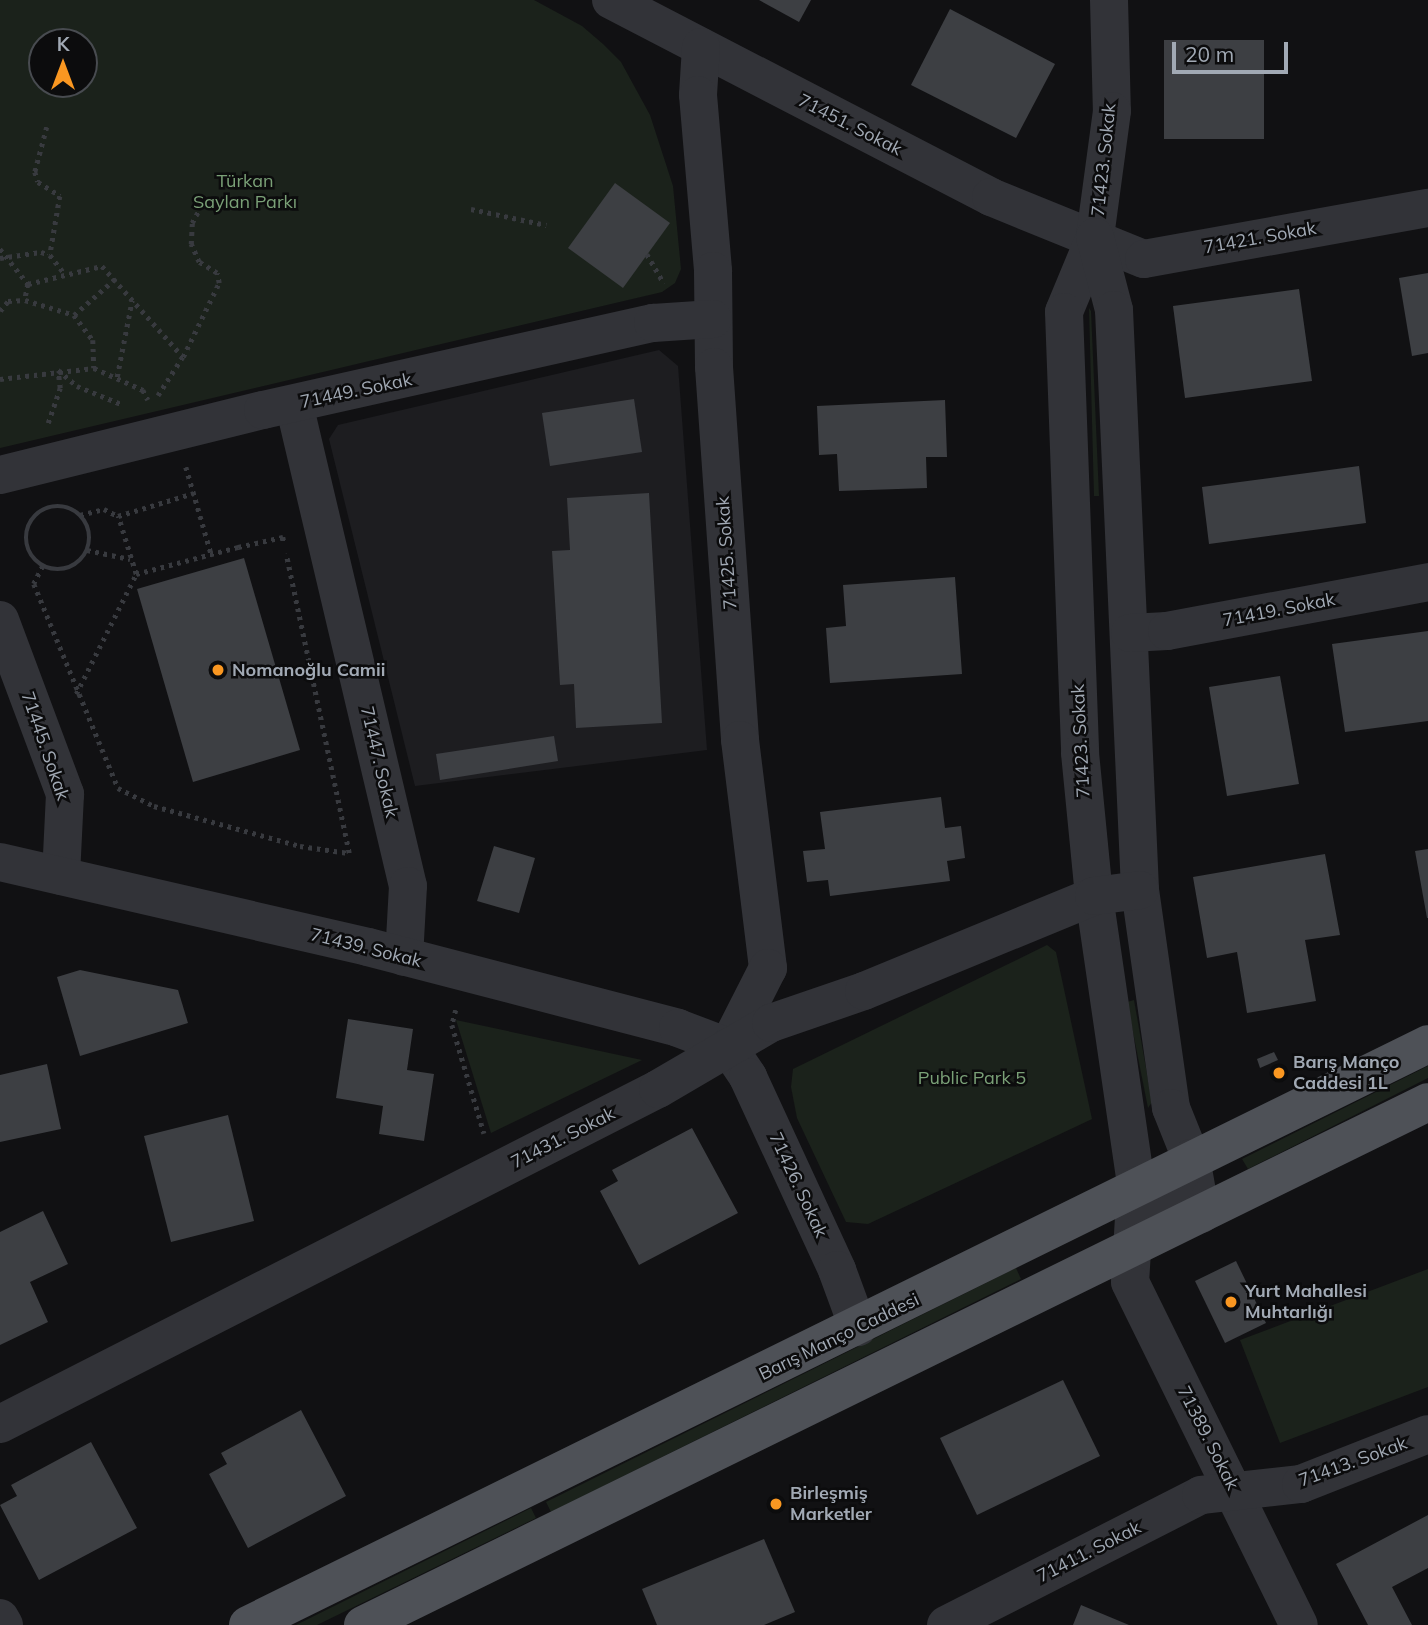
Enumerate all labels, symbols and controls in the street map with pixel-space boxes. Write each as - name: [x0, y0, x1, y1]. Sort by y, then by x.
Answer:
- north arrow: [28, 28, 98, 98]
- scale bar: [1176, 28, 1292, 72]
- text: K: [57, 32, 69, 56]
- text: 20 m: [1185, 41, 1234, 67]
- street label: 71451. Sokak: [795, 90, 905, 160]
- street label: 71423. Sokak: [1087, 102, 1121, 218]
- park label: Türkan Saylan Parkı: [193, 171, 297, 214]
- street label: 71421. Sokak: [1202, 218, 1318, 258]
- street label: 71449. Sokak: [298, 369, 414, 413]
- street label: 71425. Sokak: [712, 496, 742, 610]
- street label: 71419. Sokak: [1221, 589, 1337, 631]
- place label: Nomanoğlu Camii: [232, 659, 385, 681]
- marker: Nomanoğlu Camii: [210, 662, 226, 678]
- street label: 71423. Sokak: [1067, 684, 1095, 798]
- street label: 71445. Sokak: [16, 689, 74, 803]
- street label: 71447. Sokak: [356, 704, 402, 820]
- street label: 71439. Sokak: [308, 924, 424, 972]
- place label: Barış Manço Caddesi 1L: [1293, 1052, 1400, 1094]
- marker: Barış Manço Caddesi 1L: [1271, 1065, 1287, 1081]
- park label: Public Park 5: [918, 1067, 1026, 1089]
- street label: 71431. Sokak: [508, 1103, 618, 1173]
- street label: 71426. Sokak: [764, 1129, 832, 1241]
- place label: Yurt Mahallesi Muhtarlığı: [1245, 1281, 1367, 1324]
- street label: Barış Manço Caddesi: [755, 1289, 923, 1385]
- marker: Yurt Mahallesi Muhtarlığı: [1223, 1294, 1239, 1310]
- street label: 71389. Sokak: [1173, 1383, 1243, 1493]
- street label: 71413. Sokak: [1296, 1432, 1410, 1492]
- place label: Birleşmiş Marketler: [790, 1483, 872, 1526]
- marker: Birleşmiş Marketler: [768, 1496, 784, 1512]
- street label: 71411. Sokak: [1034, 1517, 1144, 1587]

